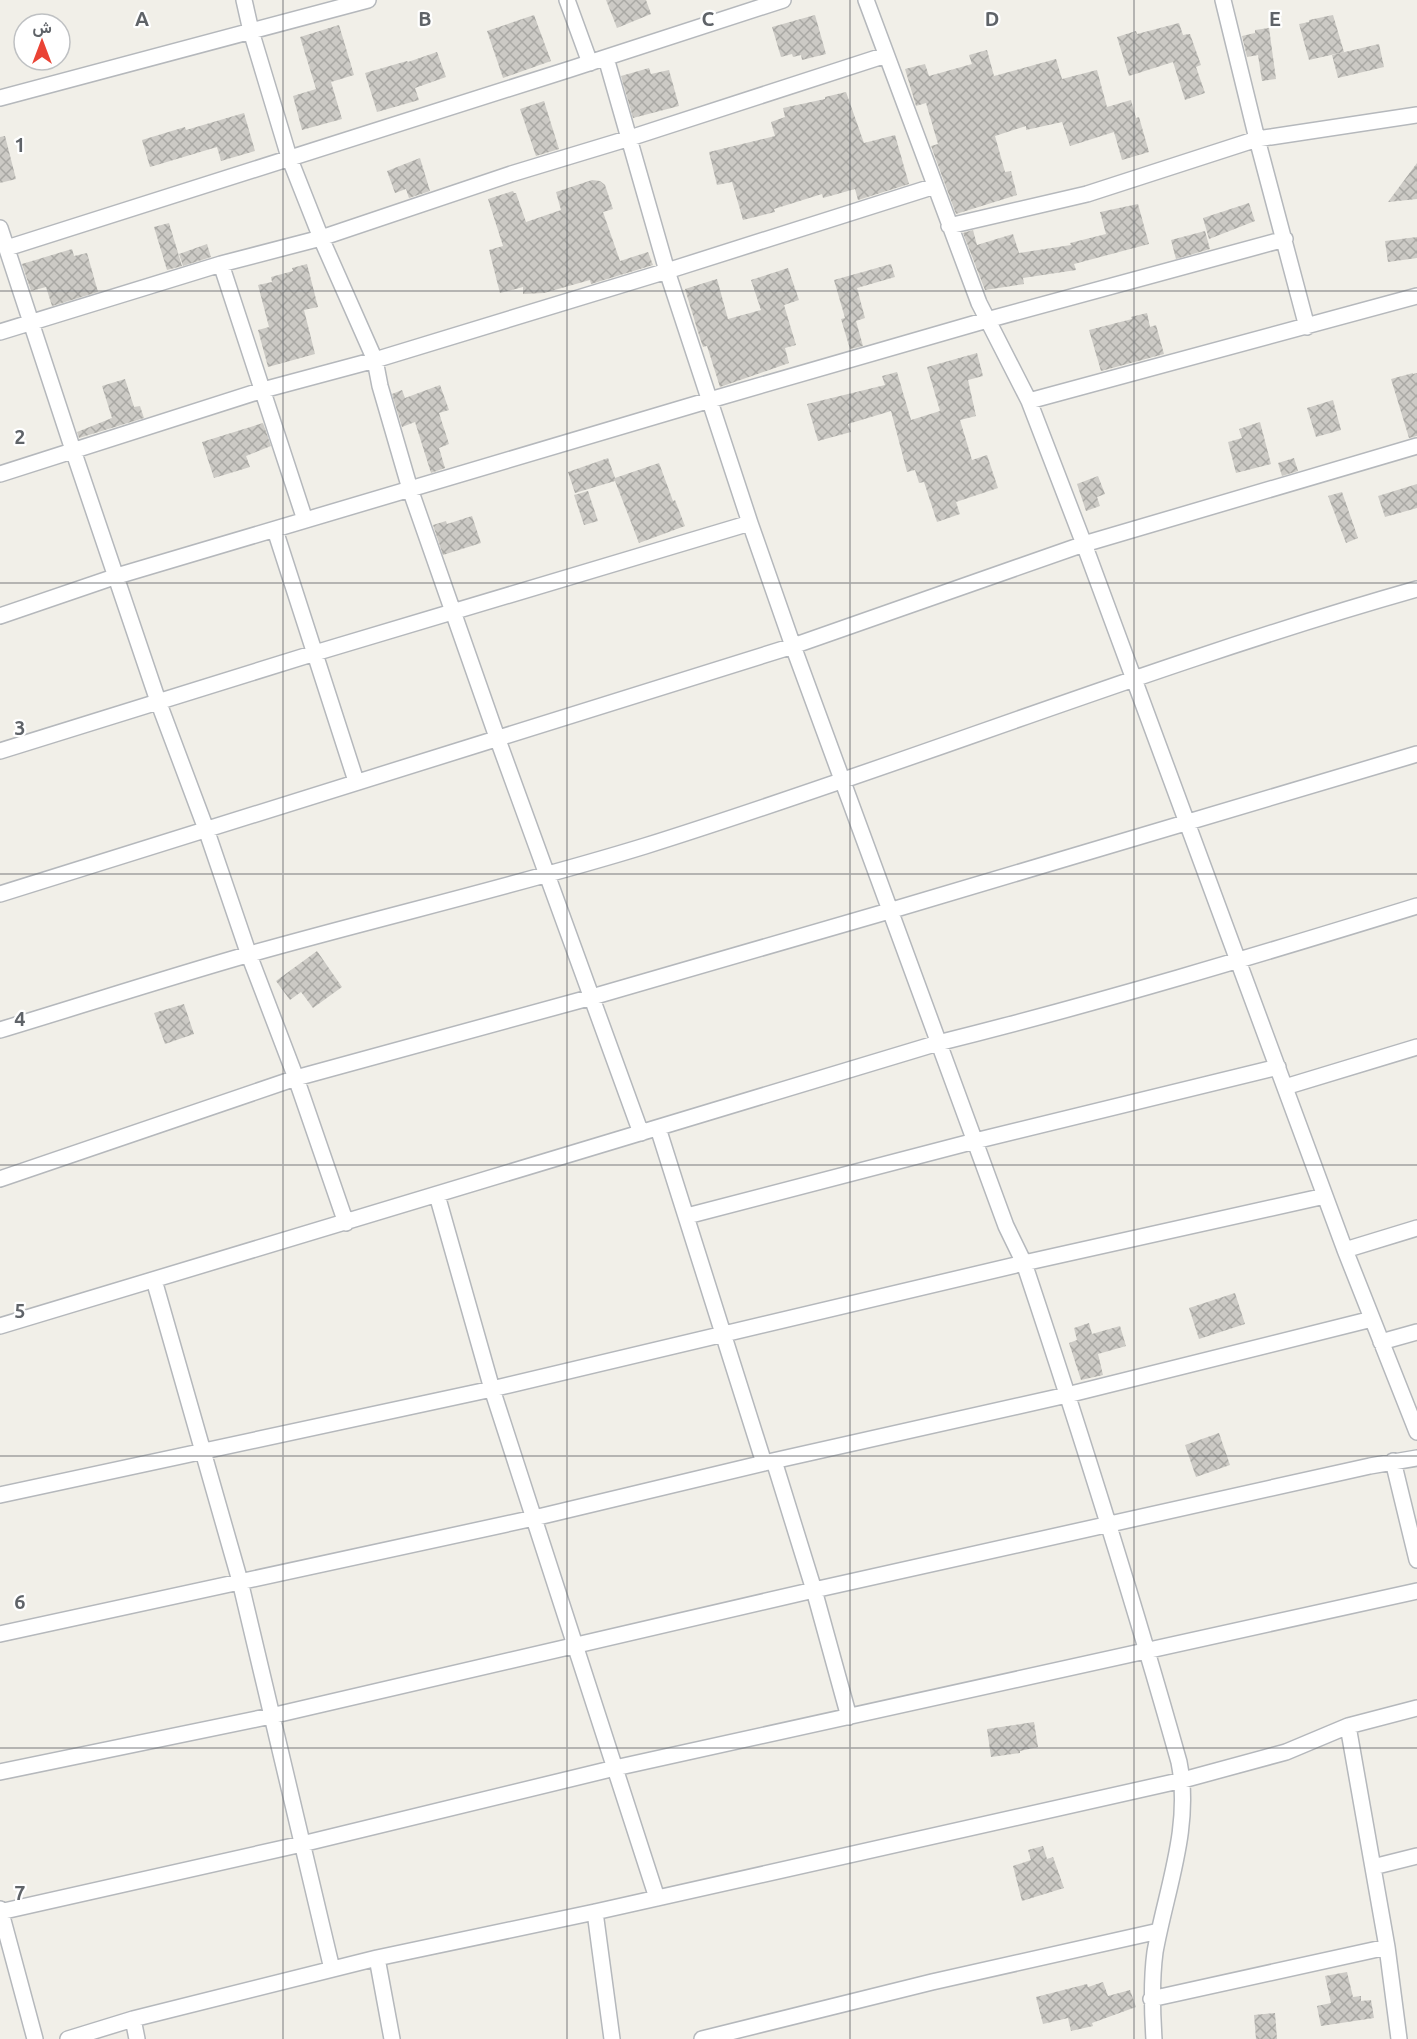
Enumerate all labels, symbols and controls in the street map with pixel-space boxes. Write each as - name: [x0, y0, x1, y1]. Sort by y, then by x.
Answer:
- text: A: [135, 7, 149, 30]
- text: B: [418, 7, 432, 30]
- text: C: [702, 7, 715, 30]
- text: D: [985, 7, 999, 30]
- text: E: [1269, 7, 1281, 30]
- north arrow: [12, 12, 72, 72]
- text: ش: [32, 18, 52, 37]
- text: 1: [14, 133, 26, 156]
- text: 2: [14, 425, 26, 448]
- text: 3: [14, 716, 26, 739]
- text: 4: [14, 1007, 26, 1030]
- text: 5: [14, 1299, 26, 1322]
- text: 6: [14, 1590, 26, 1613]
- text: 7: [14, 1881, 26, 1904]

